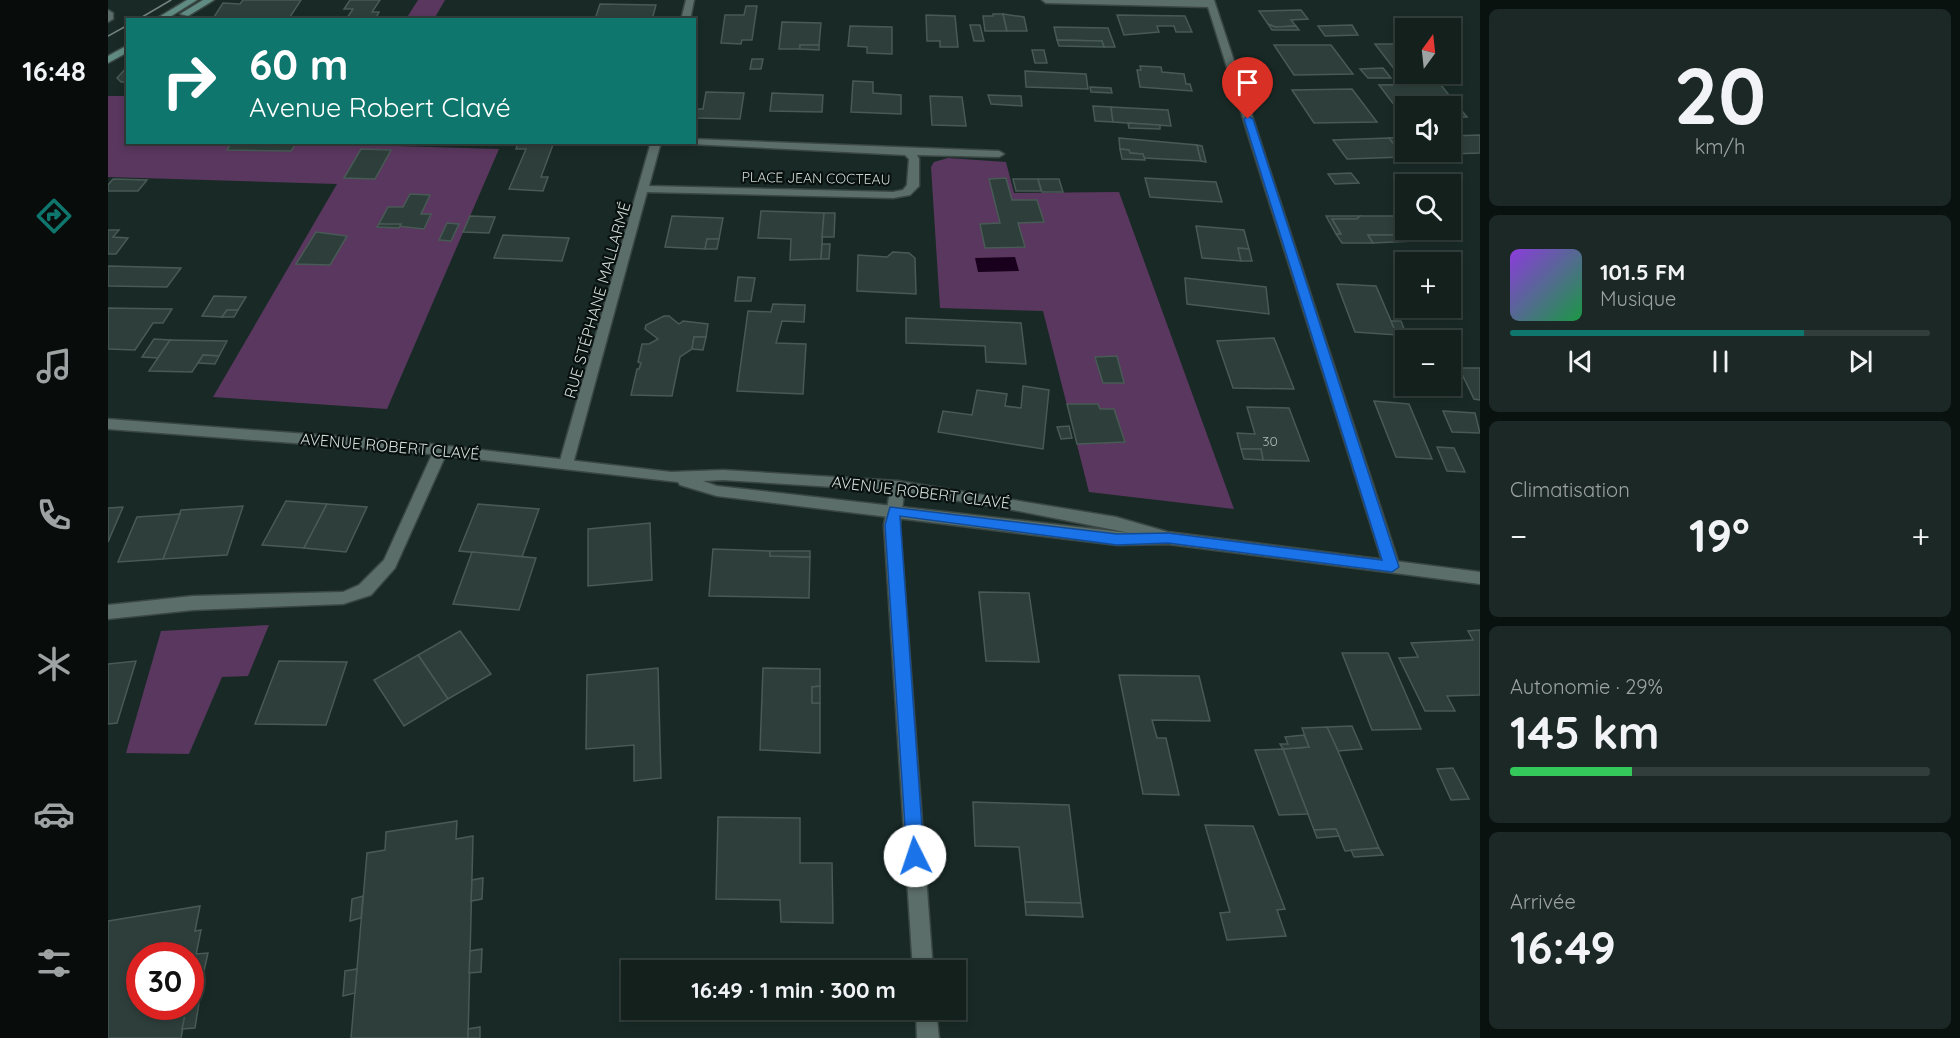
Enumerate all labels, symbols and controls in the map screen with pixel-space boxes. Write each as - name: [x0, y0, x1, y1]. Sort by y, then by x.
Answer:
- north arrow: [1395, 18, 1461, 84]
- map controls: [1395, 18, 1461, 396]
- text: 60 m: [249, 38, 349, 91]
- icon: right: [150, 42, 228, 120]
- text: 20: [1674, 46, 1766, 144]
- text: 16:48: [22, 54, 86, 88]
- pin: [1222, 57, 1273, 119]
- icon: arrive: [1231, 66, 1264, 99]
- text: Avenue Robert Clavé: [249, 90, 511, 124]
- button: sound: [1395, 96, 1461, 162]
- text: km/h: [1695, 134, 1745, 159]
- street label: PLACE JEAN COCTEAU: [741, 168, 891, 188]
- button: search: [1395, 174, 1461, 240]
- icon: directions: [33, 195, 75, 237]
- street label: RUE STÉPHANE MALLARMÉ: [559, 199, 635, 401]
- button: +: [1395, 252, 1461, 318]
- text: 101.5 FM: [1600, 258, 1685, 286]
- text: Musique: [1600, 286, 1676, 311]
- button: −: [1395, 330, 1461, 396]
- icon: music: [33, 345, 75, 387]
- icon: previous: [1564, 345, 1597, 378]
- icon: pause: [1704, 345, 1737, 378]
- icon: next: [1844, 345, 1877, 378]
- street label: AVENUE ROBERT CLAVÉ: [300, 428, 480, 464]
- house number: 30: [1262, 432, 1278, 450]
- street label: AVENUE ROBERT CLAVÉ: [831, 471, 1011, 513]
- text: Climatisation: [1510, 477, 1630, 502]
- icon: phone: [33, 494, 75, 536]
- text: 19°: [1689, 507, 1750, 563]
- text: −: [1510, 515, 1527, 556]
- text: +: [1911, 515, 1930, 556]
- icon: climate: [33, 643, 75, 685]
- text: Autonomie · 29%: [1510, 674, 1663, 699]
- text: 145 km: [1510, 704, 1660, 760]
- icon: car: [33, 793, 75, 835]
- position arrow: [883, 824, 947, 888]
- text: Arrivée: [1510, 889, 1576, 914]
- text: 16:49: [1510, 919, 1616, 975]
- icon: filters: [33, 942, 75, 984]
- speed limit sign: 30: [126, 942, 204, 1020]
- text: 16:49 · 1 min · 300 m: [691, 976, 896, 1004]

